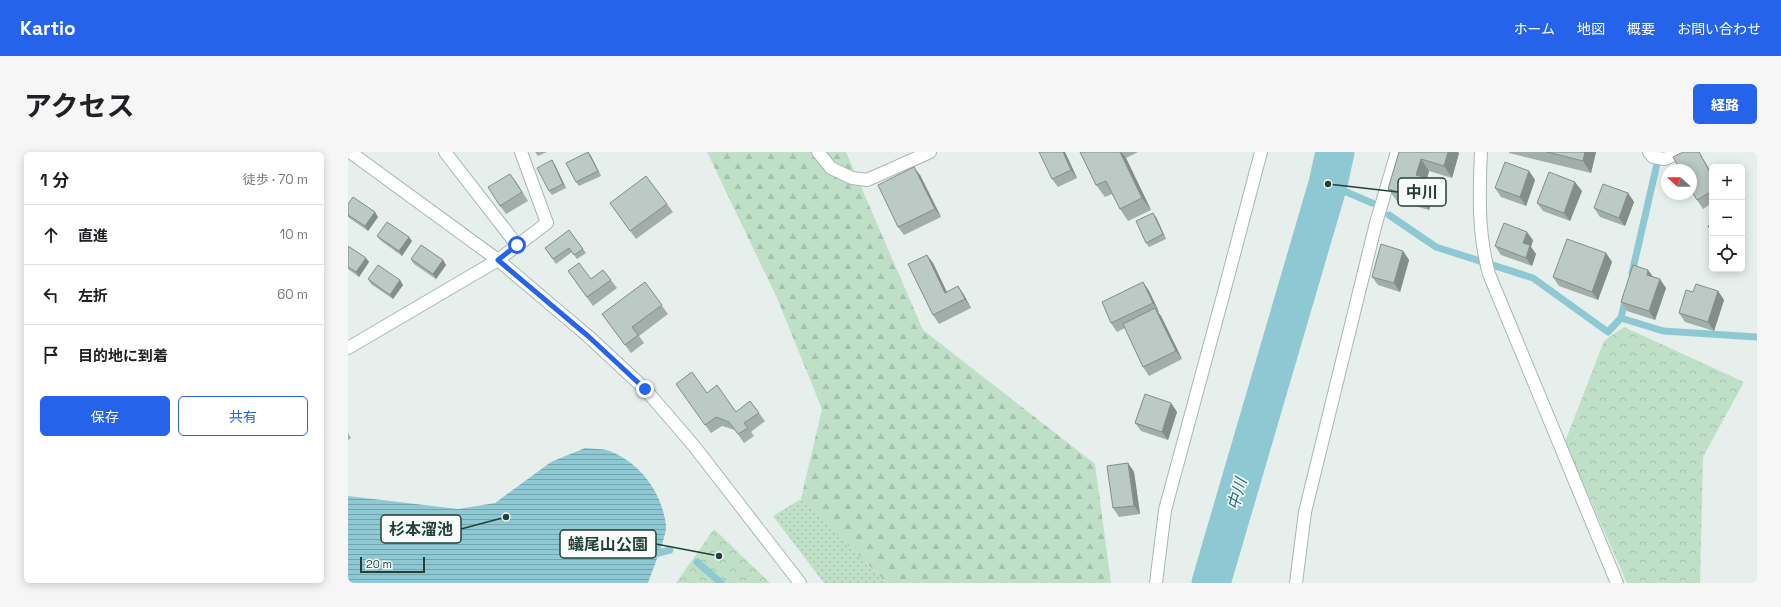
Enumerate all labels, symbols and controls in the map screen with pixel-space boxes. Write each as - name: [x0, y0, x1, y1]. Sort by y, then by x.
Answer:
- text: Kartio: [20, 16, 76, 41]
- text: ホーム: [1513, 20, 1555, 38]
- text: 地図: [1577, 20, 1605, 38]
- text: 概要: [1627, 20, 1655, 38]
- text: お問い合わせ: [1677, 20, 1761, 38]
- button: 経路: [1693, 84, 1757, 124]
- text: アクセス: [24, 88, 135, 124]
- north arrow: [1661, 164, 1697, 200]
- map controls: [1709, 164, 1745, 272]
- button: +: [1709, 164, 1745, 200]
- text: 1 分: [40, 169, 69, 191]
- text: 徒歩 · 70 m: [243, 171, 308, 188]
- callout: 中川: [1398, 178, 1446, 206]
- text: 中川: [1406, 182, 1438, 203]
- button: −: [1709, 200, 1745, 236]
- icon: ahead: [40, 224, 62, 246]
- text: 直進: [78, 226, 108, 245]
- text: 10 m: [280, 226, 308, 243]
- route start: [508, 236, 526, 254]
- button: locate: [1709, 236, 1745, 272]
- icon: left: [40, 284, 62, 306]
- text: 左折: [78, 286, 108, 305]
- text: 60 m: [277, 286, 308, 303]
- icon: arrive: [40, 344, 62, 366]
- text: 目的地に到着: [78, 346, 168, 365]
- route end: [636, 380, 654, 398]
- button: 保存: [40, 396, 170, 436]
- button: 共有: [178, 396, 308, 436]
- water label: 中川: [1222, 474, 1252, 512]
- callout: 杉本溜池: [381, 515, 461, 543]
- text: 杉本溜池: [389, 519, 453, 540]
- callout: 蟻尾山公園: [560, 530, 656, 558]
- text: 蟻尾山公園: [568, 534, 648, 555]
- scale bar: [360, 555, 425, 574]
- text: 20 m: [366, 557, 392, 571]

